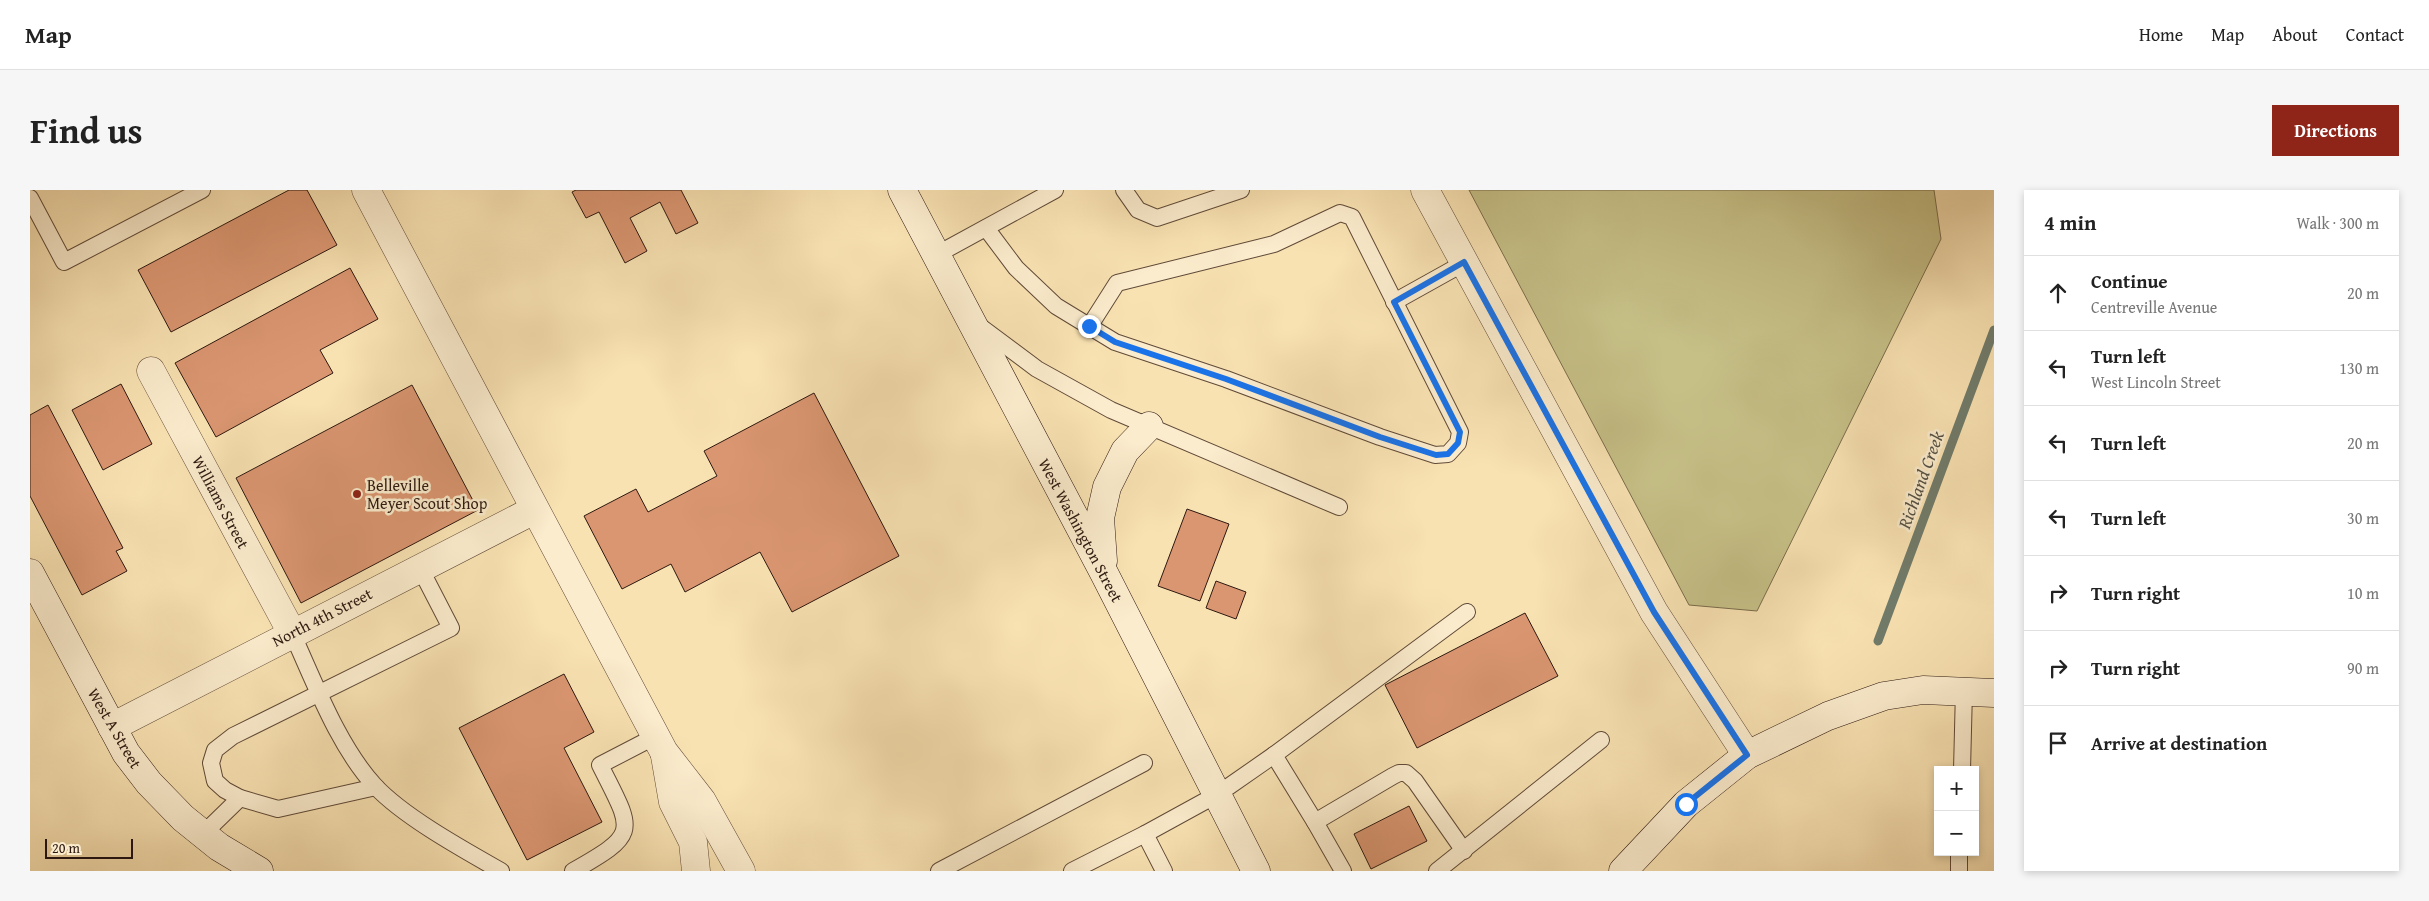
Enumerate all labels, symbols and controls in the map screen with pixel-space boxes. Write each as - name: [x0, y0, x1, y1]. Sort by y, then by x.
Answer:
- text: Map: [25, 17, 72, 52]
- text: Home: [2139, 21, 2183, 48]
- text: Map: [2211, 21, 2244, 48]
- text: About: [2272, 21, 2318, 48]
- text: Contact: [2346, 21, 2404, 48]
- text: Find us: [30, 105, 143, 156]
- button: Directions: [2272, 105, 2399, 156]
- text: 4 min: [2044, 207, 2096, 238]
- text: Walk · 300 m: [2296, 211, 2379, 235]
- text: Continue: [2091, 267, 2168, 295]
- icon: ahead: [2044, 279, 2072, 307]
- text: 20 m: [2347, 281, 2379, 305]
- text: Centreville Avenue: [2091, 295, 2217, 319]
- route end: [1078, 315, 1101, 338]
- text: Turn left: [2091, 342, 2166, 370]
- icon: left: [2044, 354, 2072, 382]
- text: 130 m: [2339, 356, 2379, 380]
- text: West Lincoln Street: [2091, 370, 2221, 394]
- water label: Richland Creek: [1890, 426, 1951, 533]
- icon: left: [2044, 429, 2072, 457]
- text: Turn left: [2091, 429, 2166, 457]
- text: 20 m: [2347, 431, 2379, 455]
- street label: Williams Street: [186, 451, 256, 553]
- street label: West Washington Street: [1033, 454, 1129, 607]
- place label: Belleville Meyer Scout Shop: [367, 473, 488, 515]
- marker: Belleville Meyer Scout Shop: [351, 488, 363, 500]
- icon: left: [2044, 504, 2072, 532]
- text: Turn left: [2091, 504, 2166, 532]
- text: 30 m: [2347, 506, 2379, 530]
- icon: right: [2044, 579, 2072, 607]
- text: Turn right: [2091, 579, 2180, 607]
- street label: North 4th Street: [268, 581, 377, 653]
- text: 10 m: [2347, 581, 2379, 605]
- icon: right: [2044, 654, 2072, 682]
- text: Turn right: [2091, 654, 2180, 682]
- text: 90 m: [2347, 656, 2379, 680]
- street label: West A Street: [82, 683, 148, 773]
- icon: arrive: [2044, 729, 2072, 757]
- text: Arrive at destination: [2091, 729, 2267, 757]
- map controls: [1934, 766, 1979, 856]
- button: +: [1934, 766, 1979, 811]
- route start: [1675, 793, 1698, 816]
- button: −: [1934, 811, 1979, 856]
- scale bar: [45, 836, 132, 859]
- text: 20 m: [52, 838, 80, 858]

